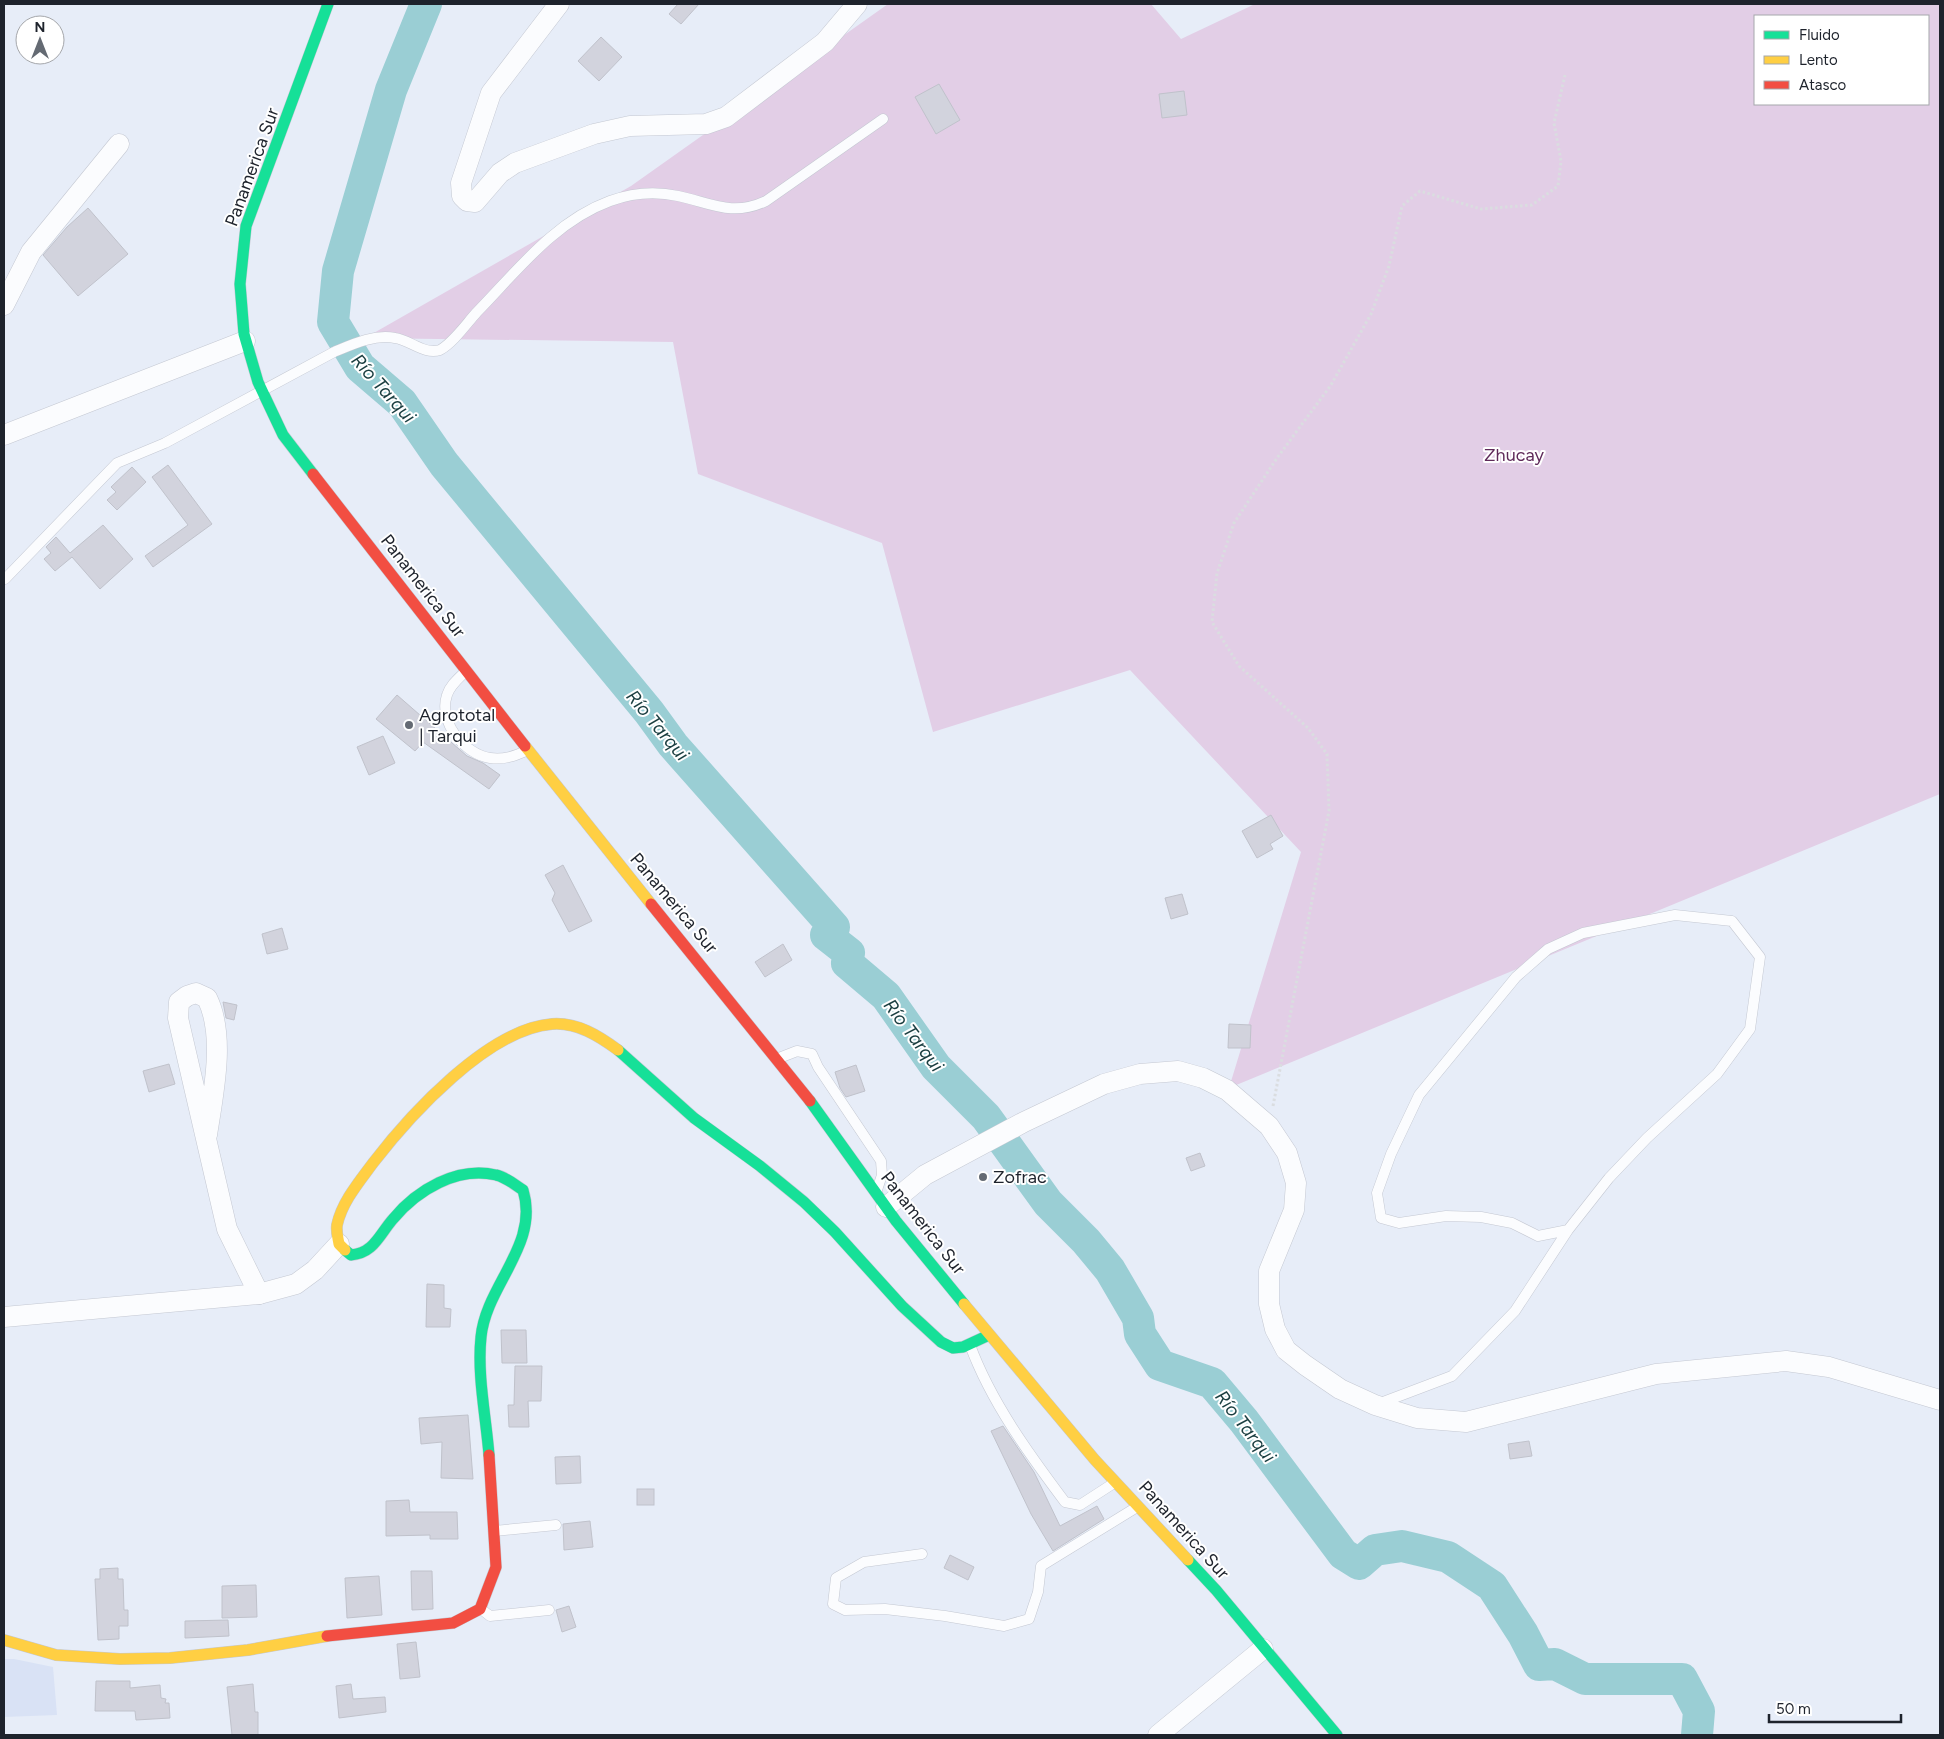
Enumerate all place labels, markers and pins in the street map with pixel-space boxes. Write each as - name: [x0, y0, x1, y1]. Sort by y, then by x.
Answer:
- place label: Agrototal | Tarqui: [419, 704, 495, 747]
- marker: Agrototal | Tarqui: [403, 719, 415, 731]
- place label: Zofrac: [993, 1166, 1047, 1188]
- marker: Zofrac: [977, 1171, 989, 1183]

